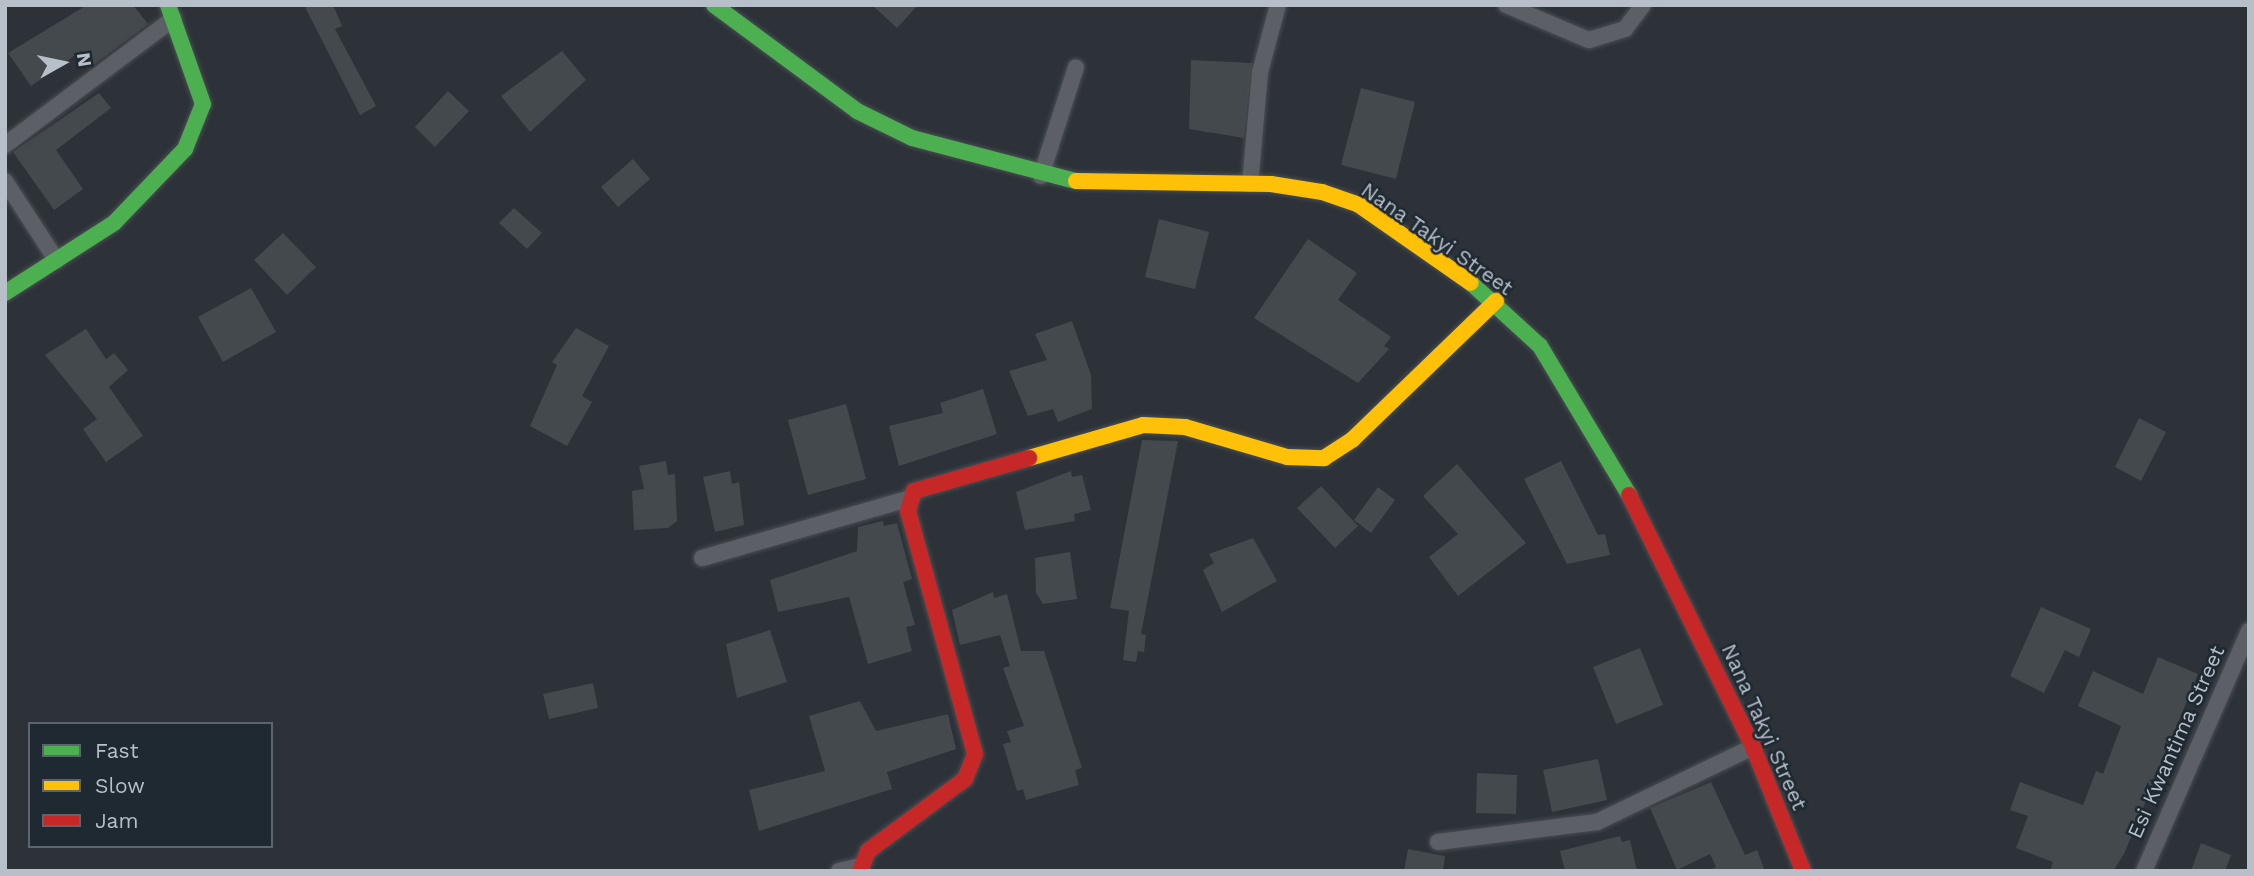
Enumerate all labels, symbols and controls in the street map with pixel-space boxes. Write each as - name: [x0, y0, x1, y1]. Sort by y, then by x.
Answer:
- north arrow: [28, 28, 98, 98]
- text: N: [72, 51, 97, 68]
- street label: Nana Takyi Street: [1356, 177, 1518, 301]
- street label: Nana Takyi Street: [1716, 639, 1812, 815]
- street label: Esi Kwantima Street: [2122, 641, 2230, 843]
- legend: [28, 722, 273, 848]
- text: Fast: [95, 738, 139, 763]
- text: Slow: [95, 773, 145, 798]
- text: Jam: [95, 808, 138, 833]

